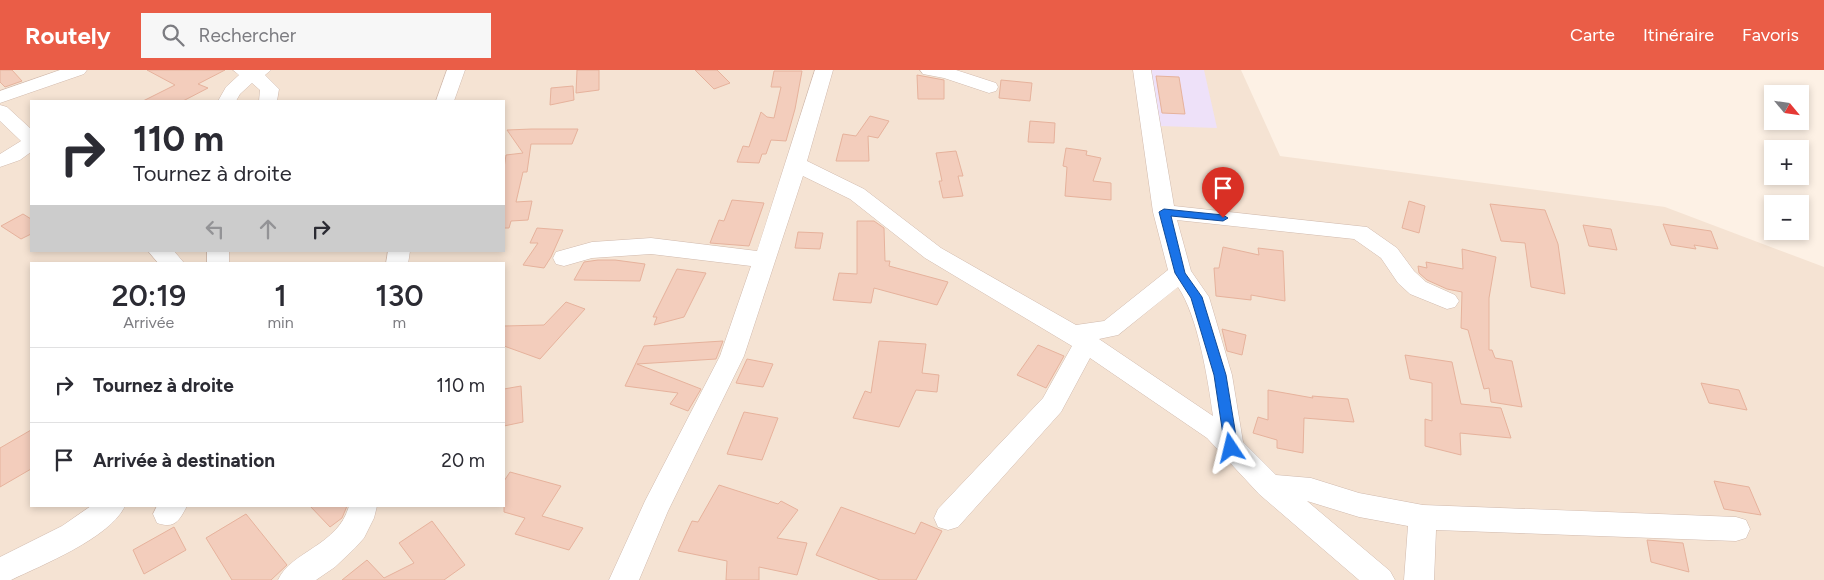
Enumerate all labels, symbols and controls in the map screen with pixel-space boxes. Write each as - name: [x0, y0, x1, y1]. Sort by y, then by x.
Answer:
- search box: [141, 13, 491, 58]
- text: Routely: [25, 21, 111, 50]
- icon: search: [159, 21, 187, 49]
- text: Rechercher: [199, 24, 296, 47]
- text: Carte: [1570, 24, 1615, 46]
- text: Itinéraire: [1643, 24, 1714, 46]
- text: Favoris: [1742, 24, 1799, 46]
- north arrow: [1764, 85, 1809, 130]
- map controls: [1764, 85, 1809, 240]
- text: 110 m: [133, 118, 224, 160]
- icon: right: [50, 120, 115, 185]
- button: +: [1764, 140, 1809, 185]
- text: Tournez à droite: [133, 160, 292, 187]
- pin: [1202, 167, 1244, 218]
- icon: arrive: [1209, 174, 1237, 202]
- button: −: [1764, 195, 1809, 240]
- icon: left: [201, 215, 229, 243]
- icon: ahead: [254, 215, 282, 243]
- icon: right: [307, 215, 335, 243]
- text: 20:19: [111, 277, 186, 314]
- text: 1: [274, 277, 287, 314]
- text: 130: [375, 277, 424, 314]
- text: Arrivée: [123, 313, 174, 332]
- text: min: [267, 313, 294, 332]
- text: m: [393, 313, 406, 332]
- icon: right: [50, 371, 78, 399]
- text: Tournez à droite: [93, 374, 234, 397]
- text: 110 m: [436, 374, 485, 397]
- position arrow: [1204, 421, 1256, 473]
- icon: arrive: [50, 446, 78, 474]
- text: Arrivée à destination: [93, 449, 275, 472]
- text: 20 m: [441, 449, 485, 472]

